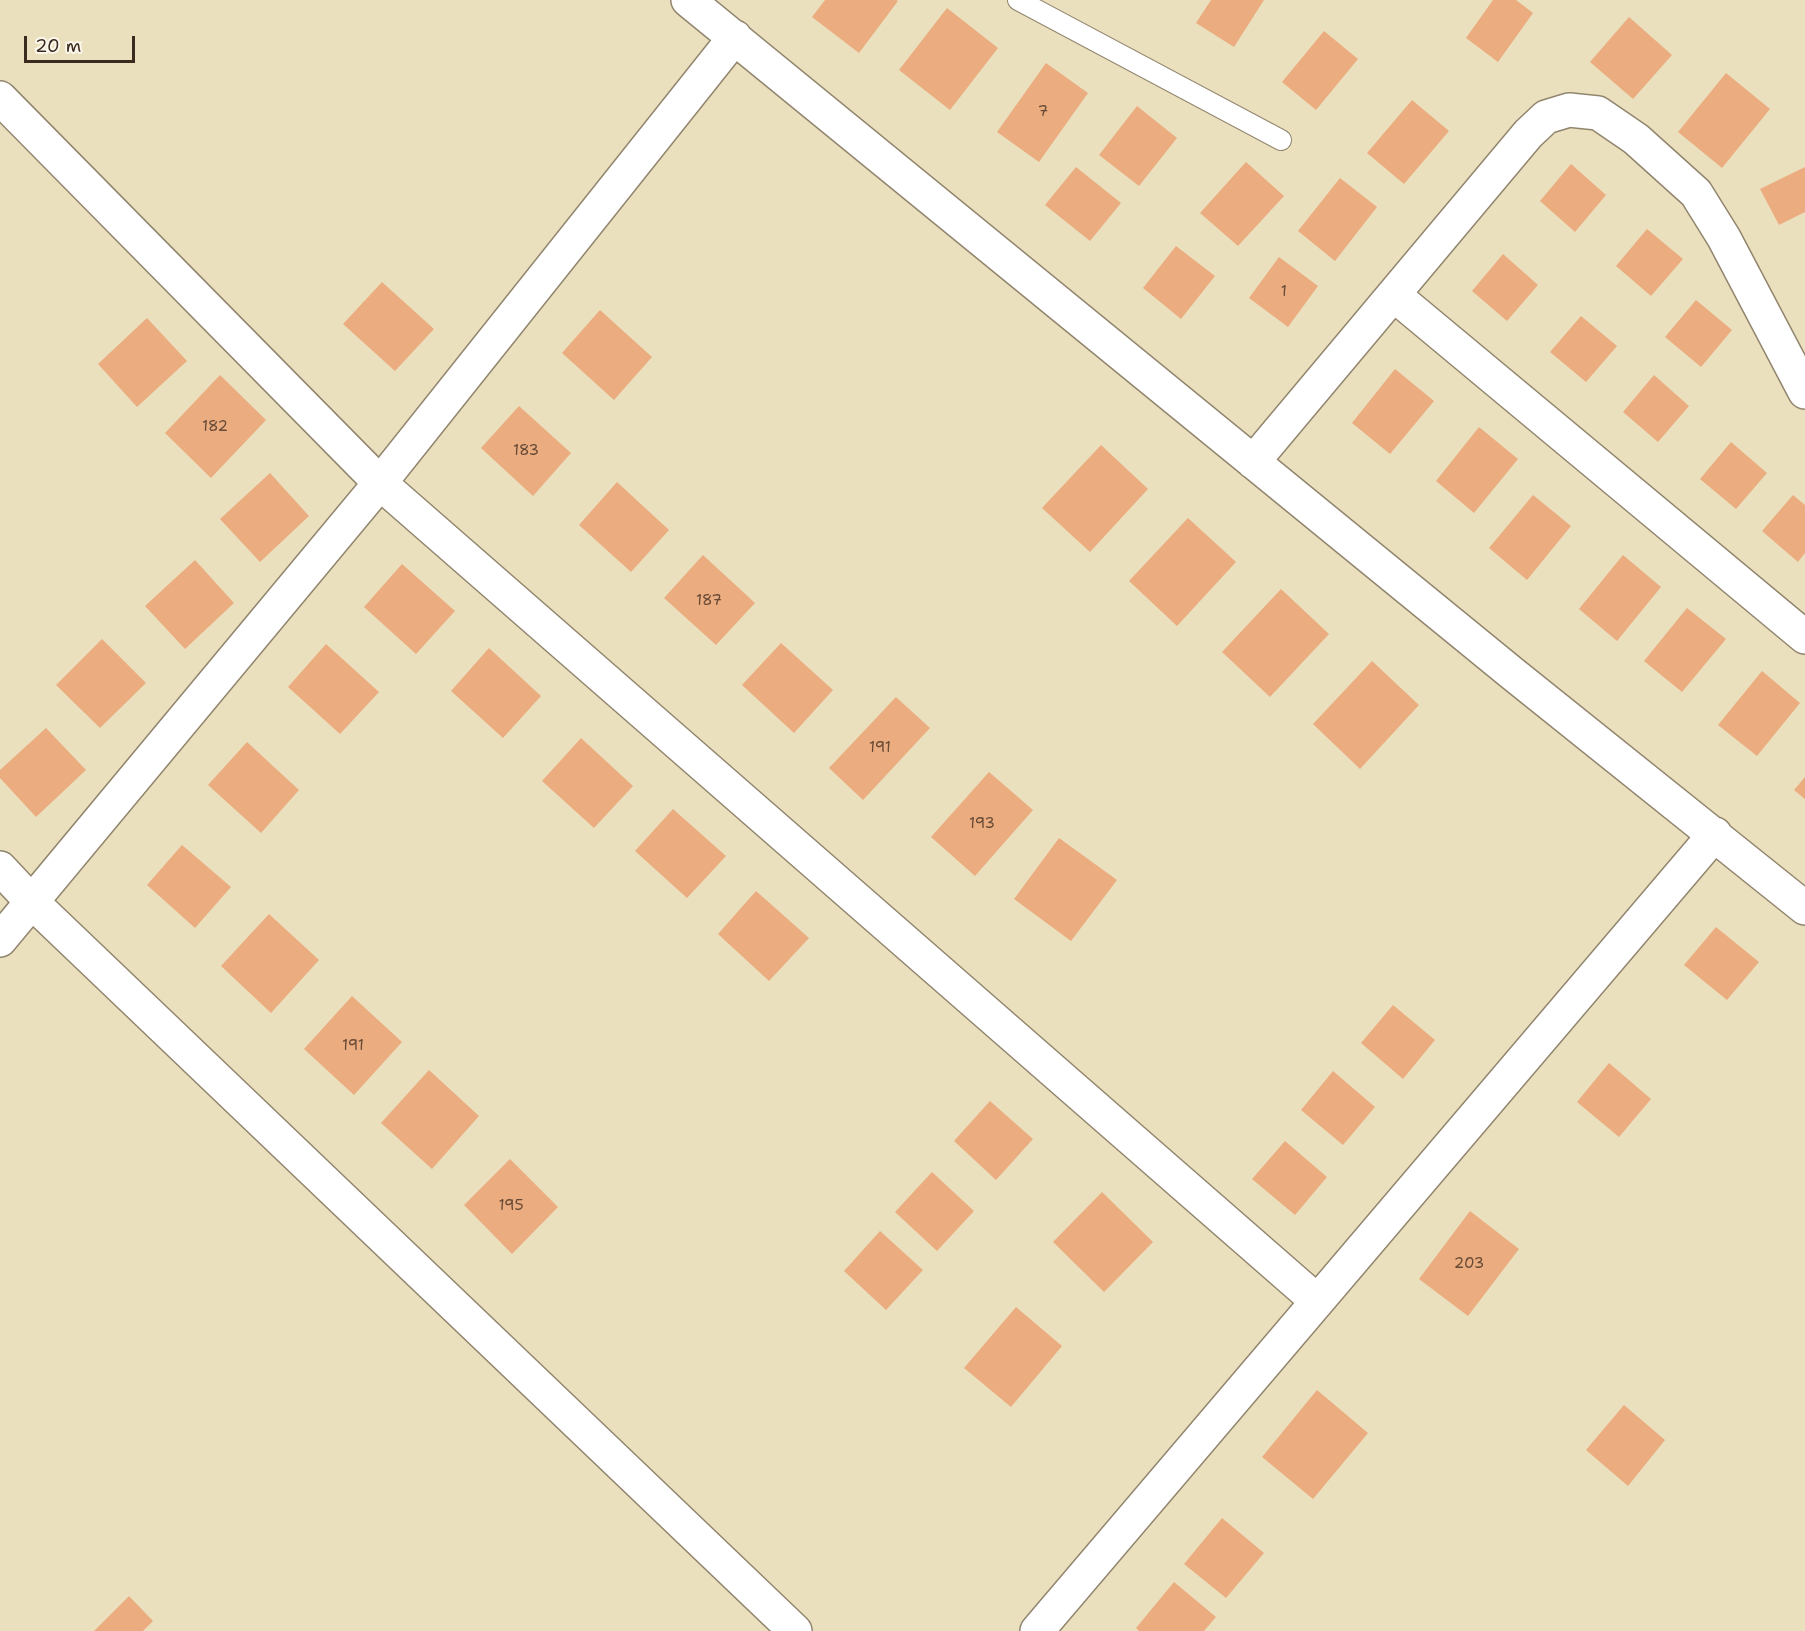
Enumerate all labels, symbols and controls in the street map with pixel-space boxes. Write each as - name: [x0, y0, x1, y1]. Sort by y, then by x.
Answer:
- scale bar: [27, 24, 138, 62]
- text: 20 m: [35, 34, 81, 58]
- house number: 7: [1038, 103, 1048, 121]
- house number: 1: [1281, 283, 1287, 301]
- house number: 182: [202, 418, 228, 436]
- house number: 183: [513, 442, 539, 460]
- house number: 187: [696, 592, 722, 610]
- house number: 191: [869, 739, 891, 757]
- house number: 193: [969, 815, 995, 833]
- house number: 191: [342, 1037, 364, 1055]
- house number: 195: [498, 1197, 524, 1215]
- house number: 203: [1454, 1255, 1484, 1273]

